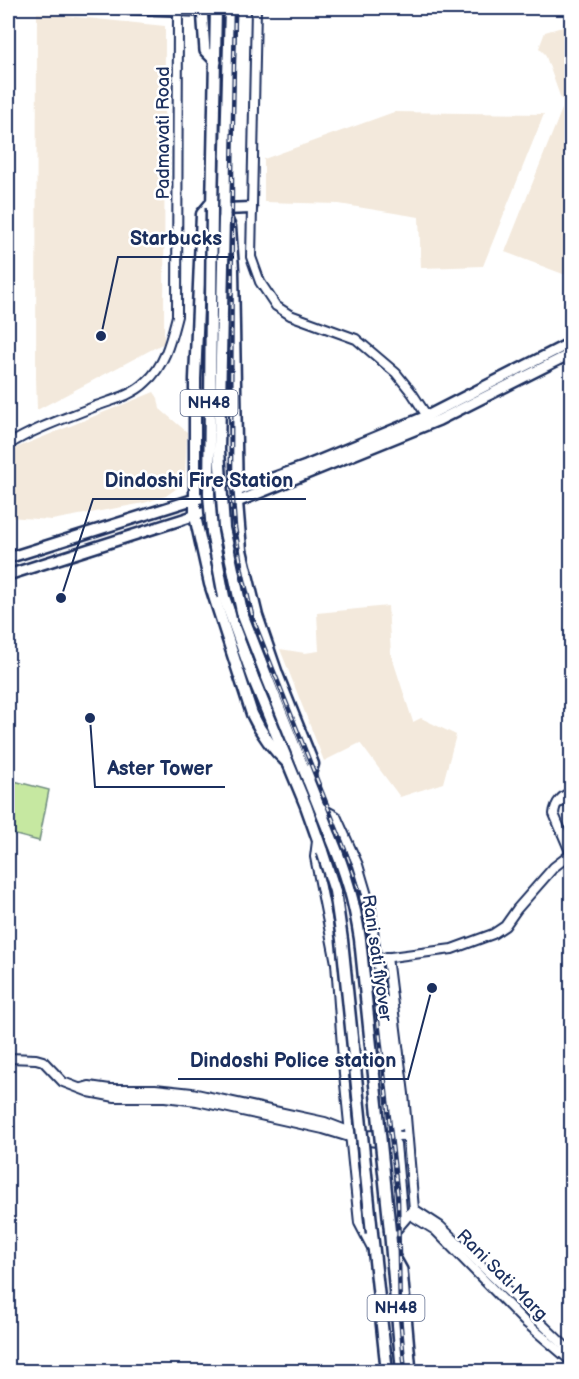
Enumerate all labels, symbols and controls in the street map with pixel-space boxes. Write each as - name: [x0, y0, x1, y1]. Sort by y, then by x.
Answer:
- street label: Padmavati Road: [153, 67, 174, 199]
- callout: Starbucks: [118, 219, 234, 257]
- text: Starbucks: [130, 227, 222, 251]
- road number: NH48: [180, 390, 238, 416]
- callout: Dindoshi Fire Station: [93, 461, 306, 499]
- text: Dindoshi Fire Station: [105, 469, 293, 493]
- callout: Aster Tower: [95, 749, 225, 787]
- text: Aster Tower: [106, 757, 214, 781]
- street label: Rani sati flyover: [358, 893, 396, 1023]
- callout: Dindoshi Police station: [178, 1041, 408, 1079]
- text: Dindoshi Police station: [190, 1049, 396, 1073]
- street label: Rani Sati Marg: [452, 1225, 552, 1325]
- road number: NH48: [368, 1295, 424, 1321]

